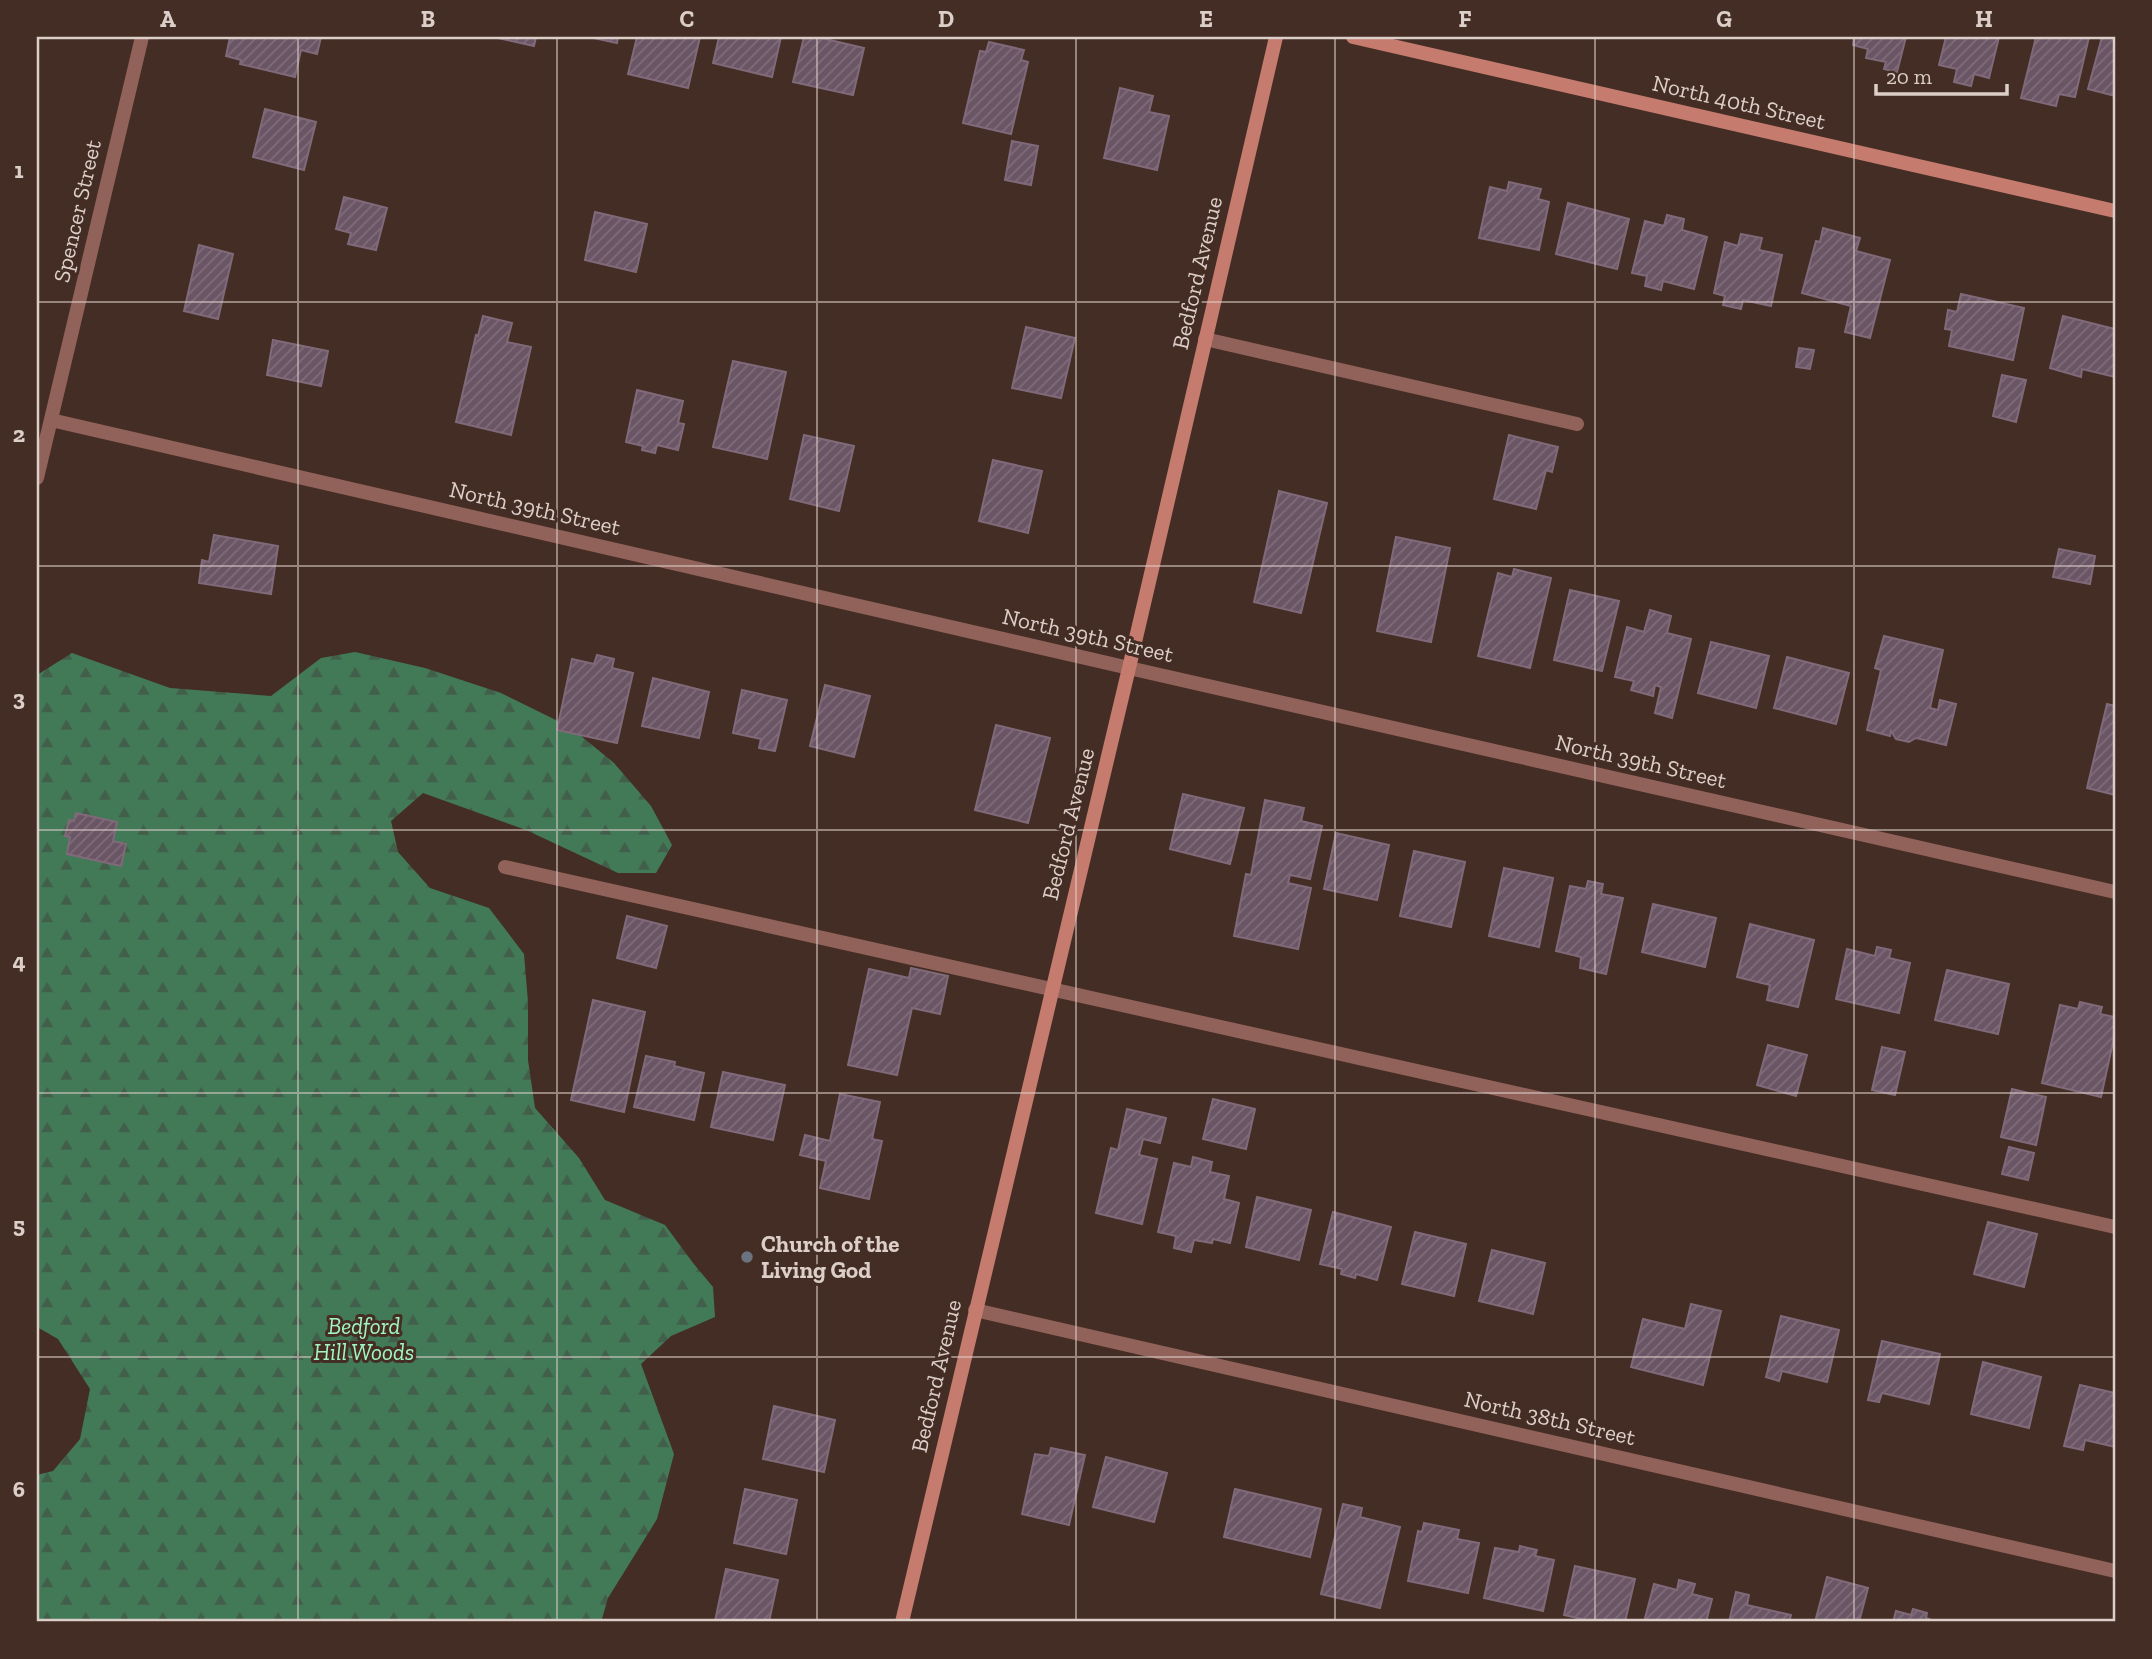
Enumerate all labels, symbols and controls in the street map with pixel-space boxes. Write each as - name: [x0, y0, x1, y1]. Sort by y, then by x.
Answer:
- text: A: [160, 5, 176, 33]
- text: B: [421, 5, 435, 33]
- text: C: [680, 5, 694, 33]
- text: D: [938, 5, 954, 33]
- text: E: [1199, 5, 1213, 33]
- text: F: [1458, 5, 1472, 33]
- text: G: [1716, 5, 1732, 33]
- text: H: [1975, 5, 1993, 33]
- scale bar: [1876, 52, 2007, 96]
- text: 20 m: [1886, 64, 1932, 89]
- street label: North 40th Street: [1650, 68, 1829, 136]
- street label: Spencer Street: [47, 137, 107, 285]
- text: 1: [14, 156, 24, 184]
- street label: Bedford Avenue: [1166, 194, 1228, 352]
- text: 2: [13, 420, 25, 448]
- street label: North 39th Street: [447, 475, 624, 541]
- street label: North 39th Street: [1000, 602, 1177, 668]
- text: 3: [13, 684, 25, 712]
- street label: North 39th Street: [1553, 728, 1730, 794]
- street label: Bedford Avenue: [1036, 745, 1100, 903]
- text: 4: [12, 947, 26, 975]
- text: 5: [13, 1211, 25, 1239]
- place label: Church of the Living God: [761, 1230, 899, 1284]
- marker: Church of the Living God: [739, 1249, 755, 1265]
- street label: Bedford Avenue: [905, 1297, 967, 1455]
- park label: Bedford Hill Woods: [314, 1312, 414, 1366]
- street label: North 38th Street: [1462, 1385, 1639, 1451]
- text: 6: [13, 1475, 25, 1503]

